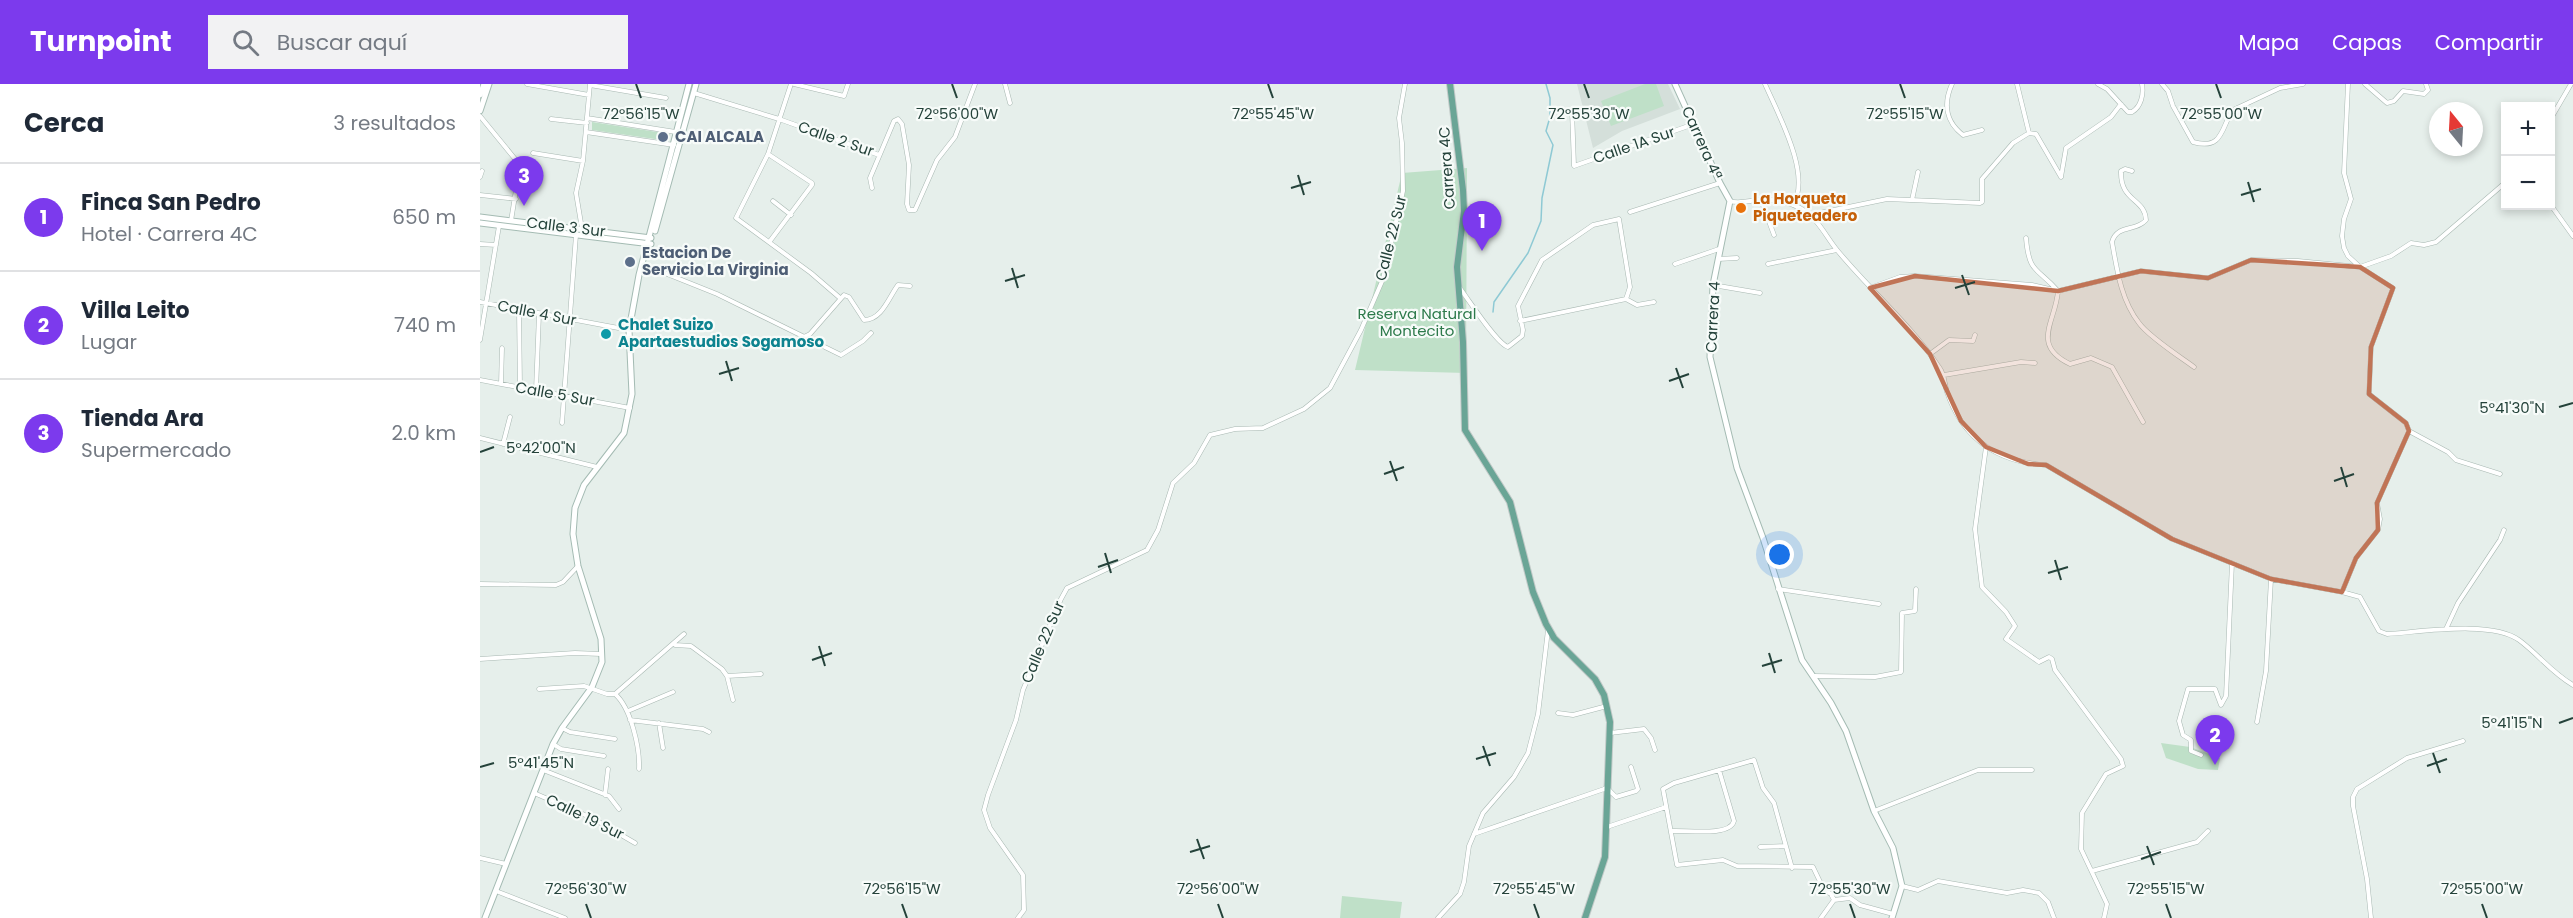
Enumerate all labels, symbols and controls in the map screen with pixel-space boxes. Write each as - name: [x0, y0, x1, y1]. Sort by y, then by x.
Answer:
- search box: [208, 15, 628, 69]
- text: Turnpoint: [30, 22, 172, 61]
- icon: search: [229, 26, 262, 59]
- text: Buscar aquí: [277, 27, 407, 58]
- text: Mapa: [2238, 28, 2299, 57]
- text: Capas: [2332, 28, 2402, 57]
- text: Compartir: [2435, 28, 2543, 57]
- north arrow: [2429, 102, 2483, 156]
- map controls: [2501, 102, 2555, 210]
- button: +: [2501, 102, 2555, 156]
- text: 72°56'15"W: [602, 103, 680, 124]
- text: 72°56'00"W: [916, 103, 998, 124]
- text: 72°55'45"W: [1232, 103, 1314, 124]
- text: 72°55'30"W: [1548, 103, 1630, 124]
- street label: Carrera 4ª: [1677, 103, 1728, 183]
- text: 72°55'15"W: [1866, 103, 1944, 124]
- text: 72°55'00"W: [2180, 103, 2262, 124]
- text: Cerca: [24, 105, 104, 141]
- text: 3 resultados: [333, 109, 456, 137]
- street label: Calle 2 Sur: [795, 116, 877, 161]
- street label: Calle 1A Sur: [1590, 121, 1678, 168]
- place label: CAI ALCALA: [675, 126, 764, 147]
- street label: Carrera 4C: [1433, 126, 1460, 210]
- marker: CAI ALCALA: [656, 130, 670, 144]
- pin: 3: [504, 156, 543, 206]
- button: −: [2501, 156, 2555, 210]
- text: Finca San Pedro: [81, 187, 261, 218]
- place label: La Horqueta Piqueteadero: [1753, 188, 1858, 226]
- street label: Calle 22 Sur: [1370, 192, 1411, 283]
- marker: La Horqueta Piqueteadero: [1734, 201, 1748, 215]
- pin: 1: [1462, 202, 1502, 251]
- text: 1: [40, 203, 47, 231]
- text: 650 m: [392, 203, 456, 231]
- street label: Calle 3 Sur: [525, 211, 607, 242]
- text: Hotel · Carrera 4C: [81, 220, 258, 248]
- place label: Estacion De Servicio La Virginia: [642, 242, 789, 280]
- marker: Estacion De Servicio La Virginia: [623, 255, 637, 269]
- street label: Carrera 4: [1700, 281, 1725, 353]
- text: Villa Leito: [81, 295, 190, 326]
- street label: Calle 4 Sur: [496, 295, 579, 331]
- park label: Reserva Natural Montecito: [1358, 303, 1476, 341]
- text: 2: [38, 311, 49, 339]
- text: 740 m: [394, 311, 456, 339]
- place label: Chalet Suizo Apartaestudios Sogamoso: [618, 314, 825, 352]
- marker: Chalet Suizo Apartaestudios Sogamoso: [599, 327, 613, 341]
- text: Lugar: [81, 328, 137, 356]
- street label: Calle 5 Sur: [514, 376, 597, 411]
- text: 5°41'30"N: [2479, 397, 2545, 418]
- text: Tienda Ara: [81, 403, 204, 434]
- text: 3: [37, 419, 50, 447]
- text: 2.0 km: [392, 419, 456, 447]
- text: Supermercado: [81, 436, 231, 464]
- text: 5°42'00"N: [506, 437, 576, 458]
- your location: [1765, 540, 1794, 569]
- street label: Calle 22 Sur: [1016, 597, 1069, 686]
- text: 5°41'15"N: [2481, 712, 2543, 733]
- pin: 2: [2196, 716, 2234, 765]
- text: 5°41'45"N: [508, 752, 574, 773]
- street label: Calle 19 Sur: [543, 789, 628, 845]
- text: 72°56'30"W: [545, 878, 627, 899]
- text: 72°56'15"W: [863, 878, 941, 899]
- text: 72°56'00"W: [1177, 878, 1259, 899]
- text: 72°55'45"W: [1493, 878, 1575, 899]
- text: 72°55'30"W: [1809, 878, 1891, 899]
- text: 72°55'15"W: [2127, 878, 2205, 899]
- text: 72°55'00"W: [2441, 878, 2523, 899]

